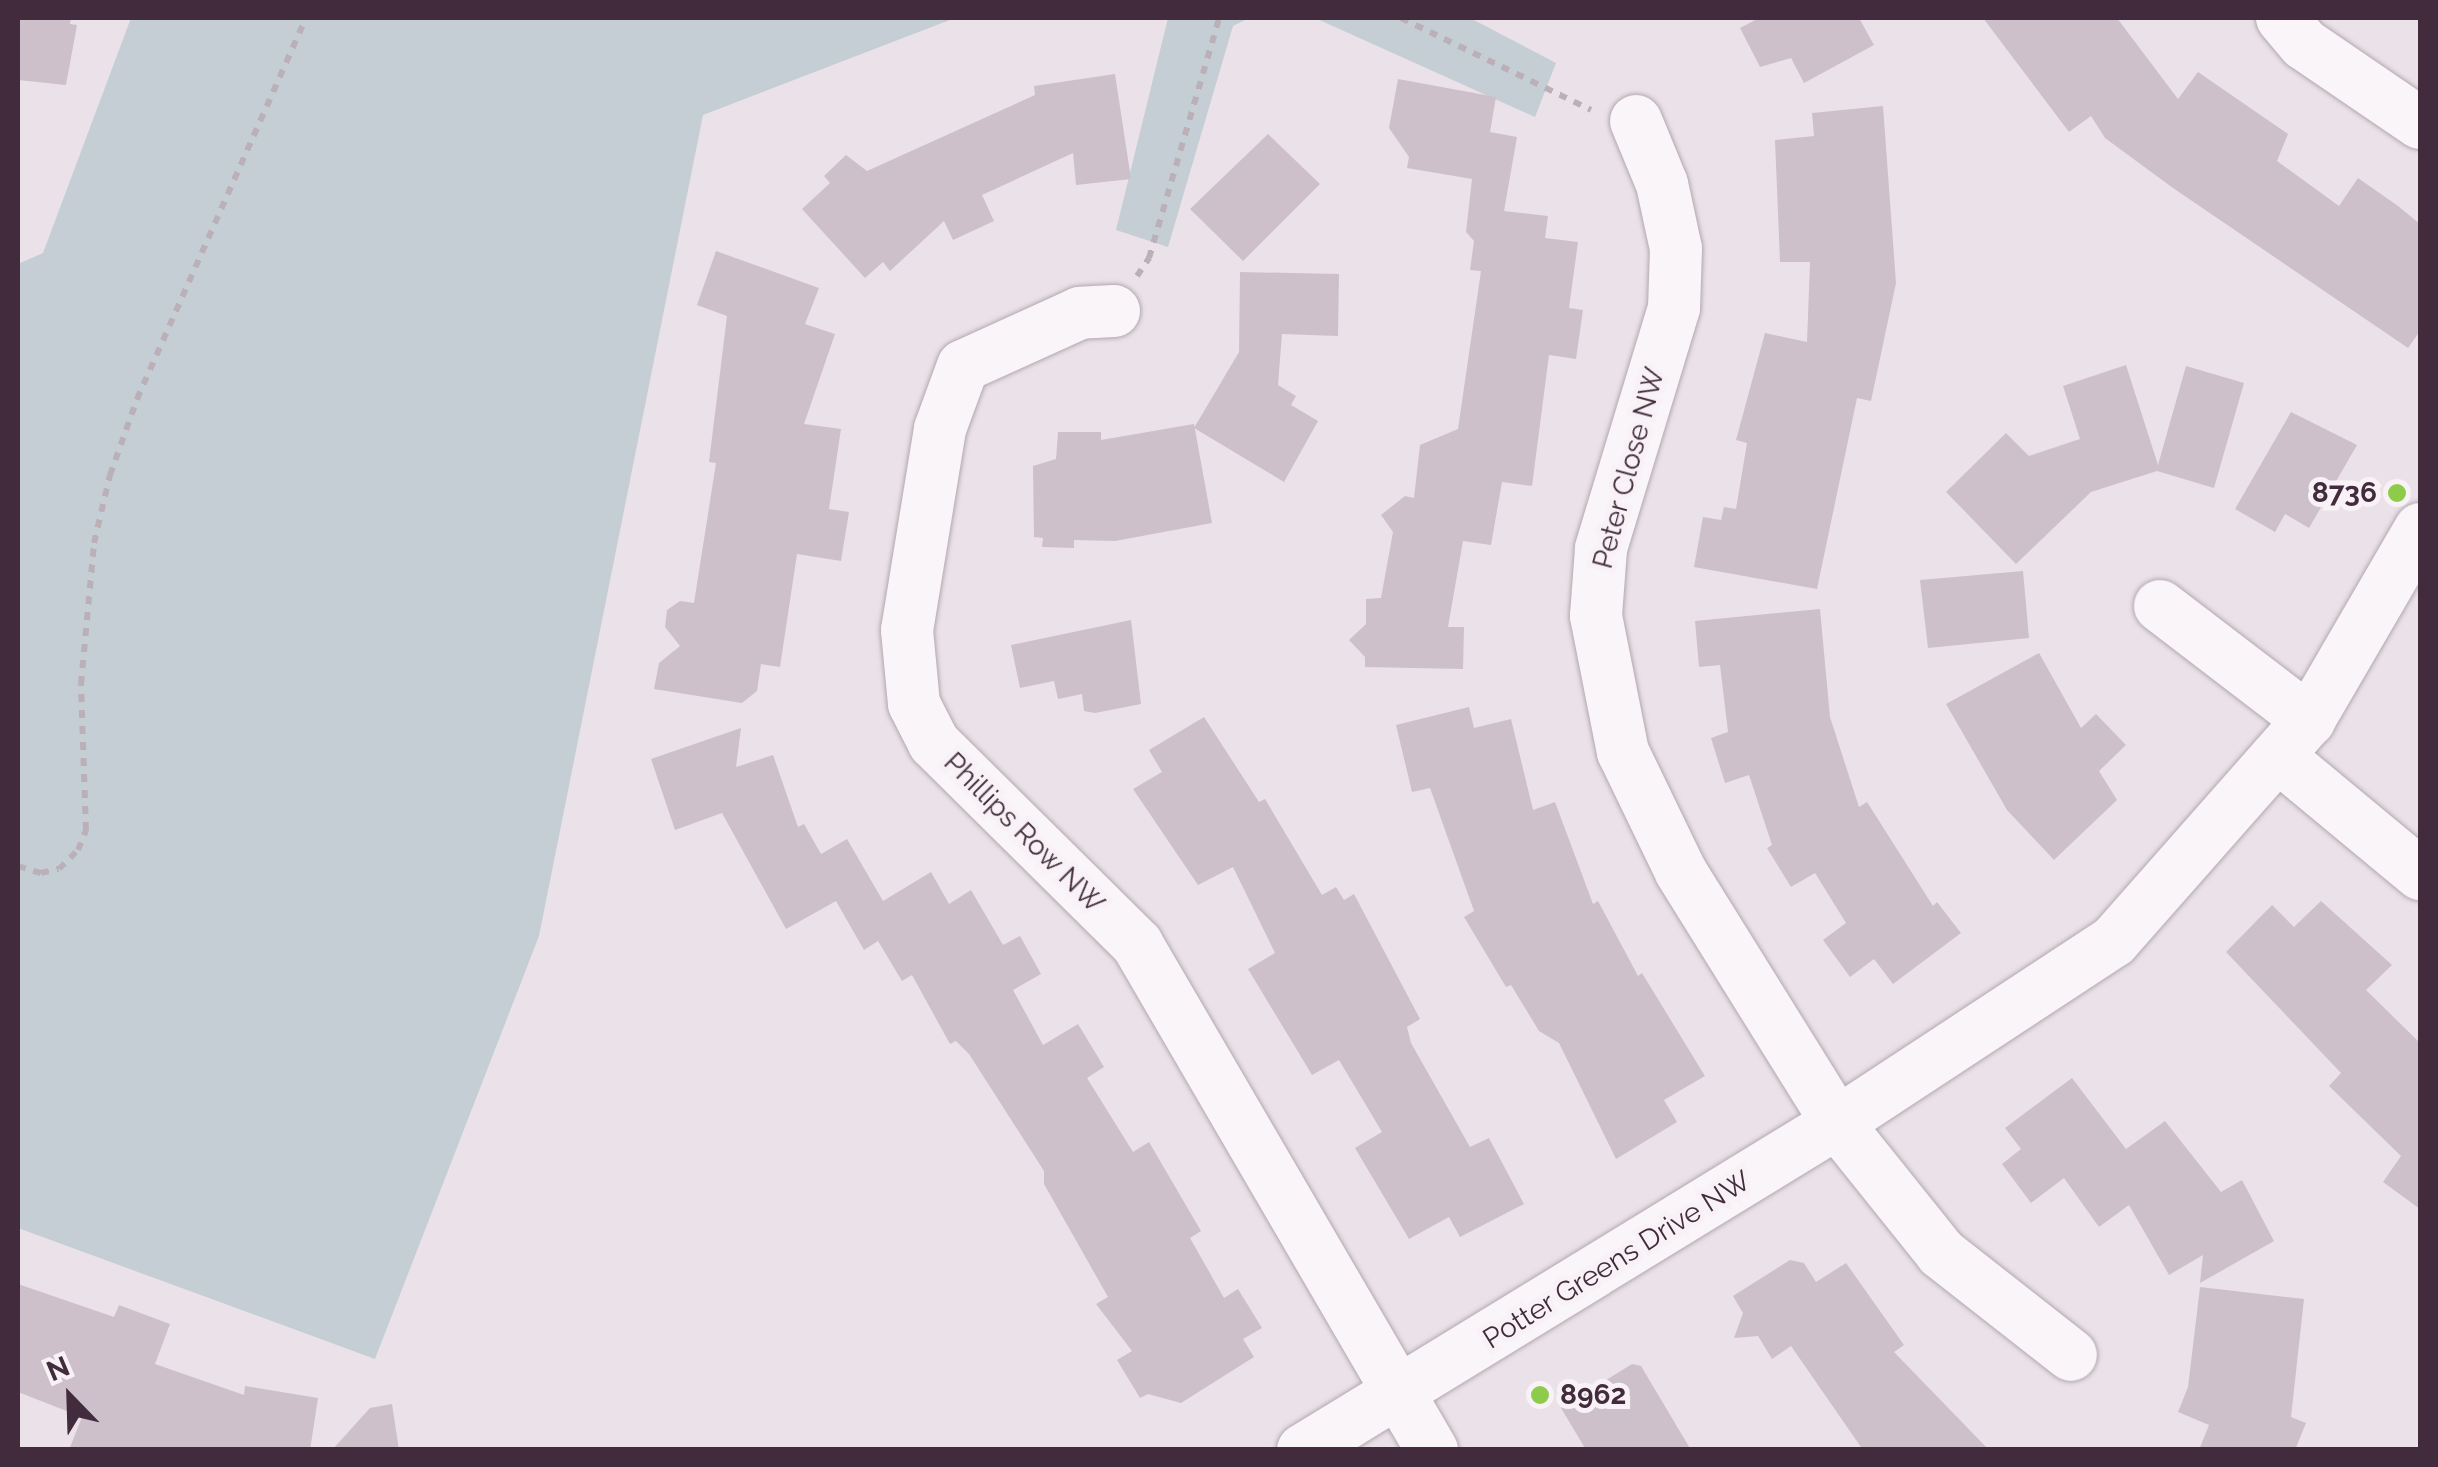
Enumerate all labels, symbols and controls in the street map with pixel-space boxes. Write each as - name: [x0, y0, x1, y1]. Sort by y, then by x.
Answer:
- street label: Peter Close NW: [1586, 363, 1672, 573]
- place label: 8736: [2312, 476, 2377, 510]
- marker: 8736: [2386, 482, 2408, 504]
- street label: Phillips Row NW: [936, 745, 1112, 921]
- street label: Potter Greens Drive NW: [1477, 1164, 1757, 1356]
- north arrow: [20, 1347, 120, 1447]
- text: N: [42, 1350, 74, 1388]
- place label: 8962: [1560, 1378, 1626, 1412]
- marker: 8962: [1529, 1384, 1551, 1406]

